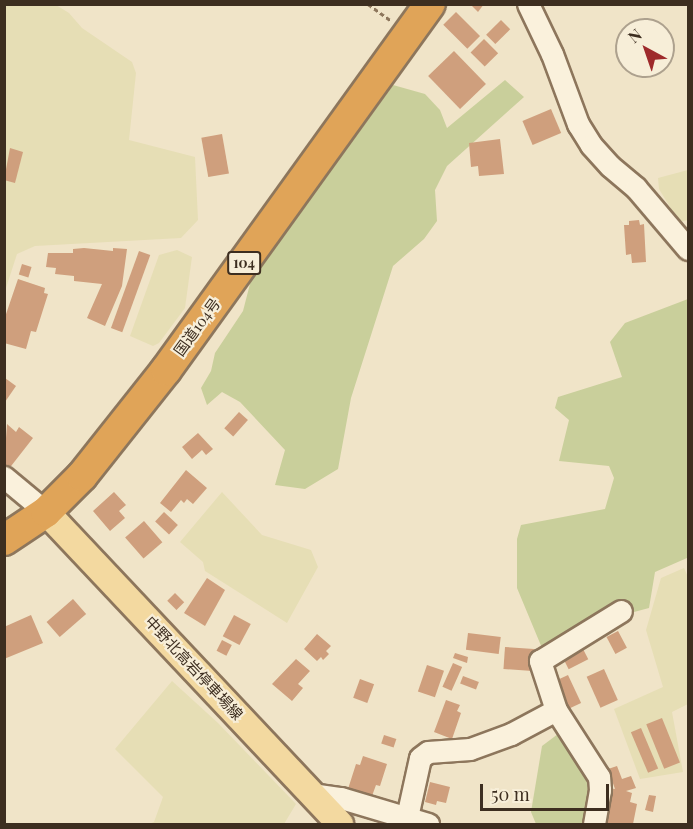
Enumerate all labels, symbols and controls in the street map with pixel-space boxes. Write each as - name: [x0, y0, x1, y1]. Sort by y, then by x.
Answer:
- north arrow: [615, 18, 675, 78]
- text: N: [623, 24, 646, 47]
- road number: 104: [226, 252, 262, 274]
- street label: 国道104号: [170, 295, 224, 359]
- street label: 中野北高岩停車場線: [141, 612, 247, 724]
- scale bar: [483, 772, 612, 810]
- text: 50 m: [491, 782, 530, 806]

